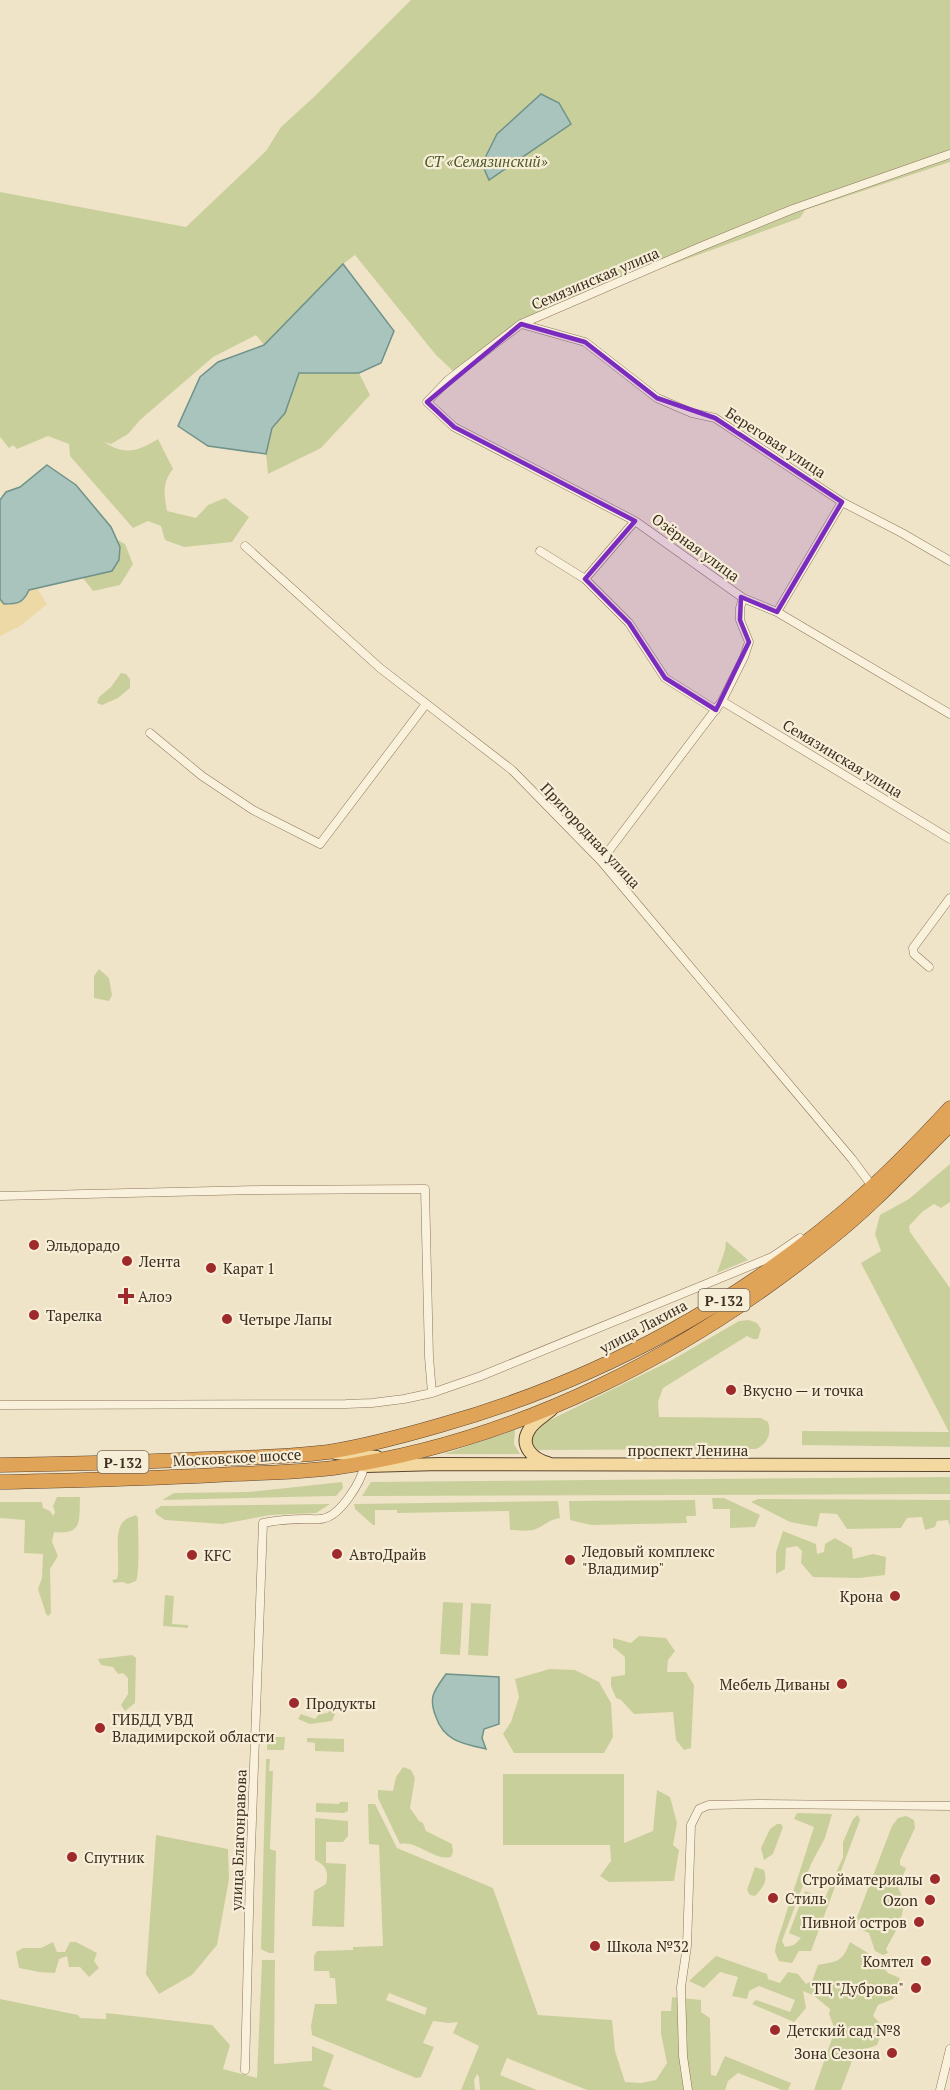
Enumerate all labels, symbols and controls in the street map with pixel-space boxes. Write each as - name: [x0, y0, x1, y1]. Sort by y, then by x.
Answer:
- park label: СТ «Семязинский»: [424, 151, 548, 171]
- street label: Семязинская улица: [528, 242, 662, 314]
- street label: Береговая улица: [722, 402, 830, 482]
- street label: Озёрная улица: [648, 508, 744, 586]
- street label: Семязинская улица: [779, 714, 907, 802]
- street label: Пригородная улица: [537, 778, 646, 893]
- place label: Эльдорадо: [46, 1235, 120, 1255]
- marker: Эльдорадо: [27, 1238, 41, 1252]
- place label: Лента: [138, 1251, 181, 1271]
- marker: Лента: [120, 1254, 134, 1268]
- place label: Карат 1: [223, 1258, 275, 1278]
- marker: Карат 1: [204, 1261, 218, 1275]
- place label: Алоэ: [138, 1286, 172, 1306]
- marker: Алоэ: [119, 1289, 133, 1303]
- road number: Р-132: [698, 1289, 750, 1311]
- street label: улица Лакина: [595, 1294, 691, 1358]
- place label: Тарелка: [46, 1305, 102, 1325]
- marker: Тарелка: [27, 1308, 41, 1322]
- place label: Четыре Лапы: [239, 1309, 332, 1329]
- marker: Четыре Лапы: [220, 1312, 234, 1326]
- place label: Вкусно — и точка: [743, 1380, 864, 1400]
- marker: Вкусно — и точка: [724, 1383, 738, 1397]
- street label: проспект Ленина: [628, 1440, 749, 1460]
- street label: Московское шоссе: [172, 1444, 302, 1470]
- road number: Р-132: [98, 1451, 148, 1473]
- place label: Ледовый комплекс "Владимир": [581, 1541, 715, 1578]
- place label: АвтоДрайв: [349, 1544, 426, 1564]
- place label: KFC: [204, 1545, 232, 1565]
- marker: АвтоДрайв: [330, 1547, 344, 1561]
- marker: KFC: [185, 1548, 199, 1562]
- marker: Ледовый комплекс "Владимир": [563, 1553, 577, 1567]
- place label: Крона: [840, 1586, 883, 1606]
- marker: Крона: [888, 1589, 902, 1603]
- place label: Мебель Диваны: [720, 1674, 830, 1694]
- marker: Мебель Диваны: [835, 1677, 849, 1691]
- place label: Продукты: [306, 1693, 376, 1713]
- marker: Продукты: [287, 1696, 301, 1710]
- place label: ГИБДД УВД Владимирской области: [112, 1709, 275, 1746]
- marker: ГИБДД УВД Владимирской области: [93, 1721, 107, 1735]
- street label: улица Благонравова: [226, 1769, 250, 1912]
- place label: Спутник: [84, 1847, 145, 1867]
- marker: Спутник: [65, 1850, 79, 1864]
- place label: Стройматериалы: [802, 1869, 923, 1889]
- marker: Стройматериалы: [928, 1872, 942, 1886]
- place label: Стиль: [785, 1888, 827, 1908]
- place label: Ozon: [883, 1890, 918, 1910]
- marker: Стиль: [766, 1891, 780, 1905]
- marker: Ozon: [923, 1893, 937, 1907]
- place label: Пивной остров: [802, 1912, 907, 1932]
- marker: Пивной остров: [912, 1915, 926, 1929]
- place label: Школа №32: [607, 1936, 689, 1956]
- marker: Школа №32: [588, 1939, 602, 1953]
- place label: Комтел: [863, 1951, 914, 1971]
- marker: Комтел: [919, 1954, 933, 1968]
- place label: ТЦ "Дуброва": [812, 1978, 904, 1998]
- marker: ТЦ "Дуброва": [909, 1981, 923, 1995]
- place label: Детский сад №8: [787, 2020, 901, 2040]
- marker: Детский сад №8: [768, 2023, 782, 2037]
- place label: Зона Сезона: [794, 2043, 880, 2063]
- marker: Зона Сезона: [885, 2046, 899, 2060]

